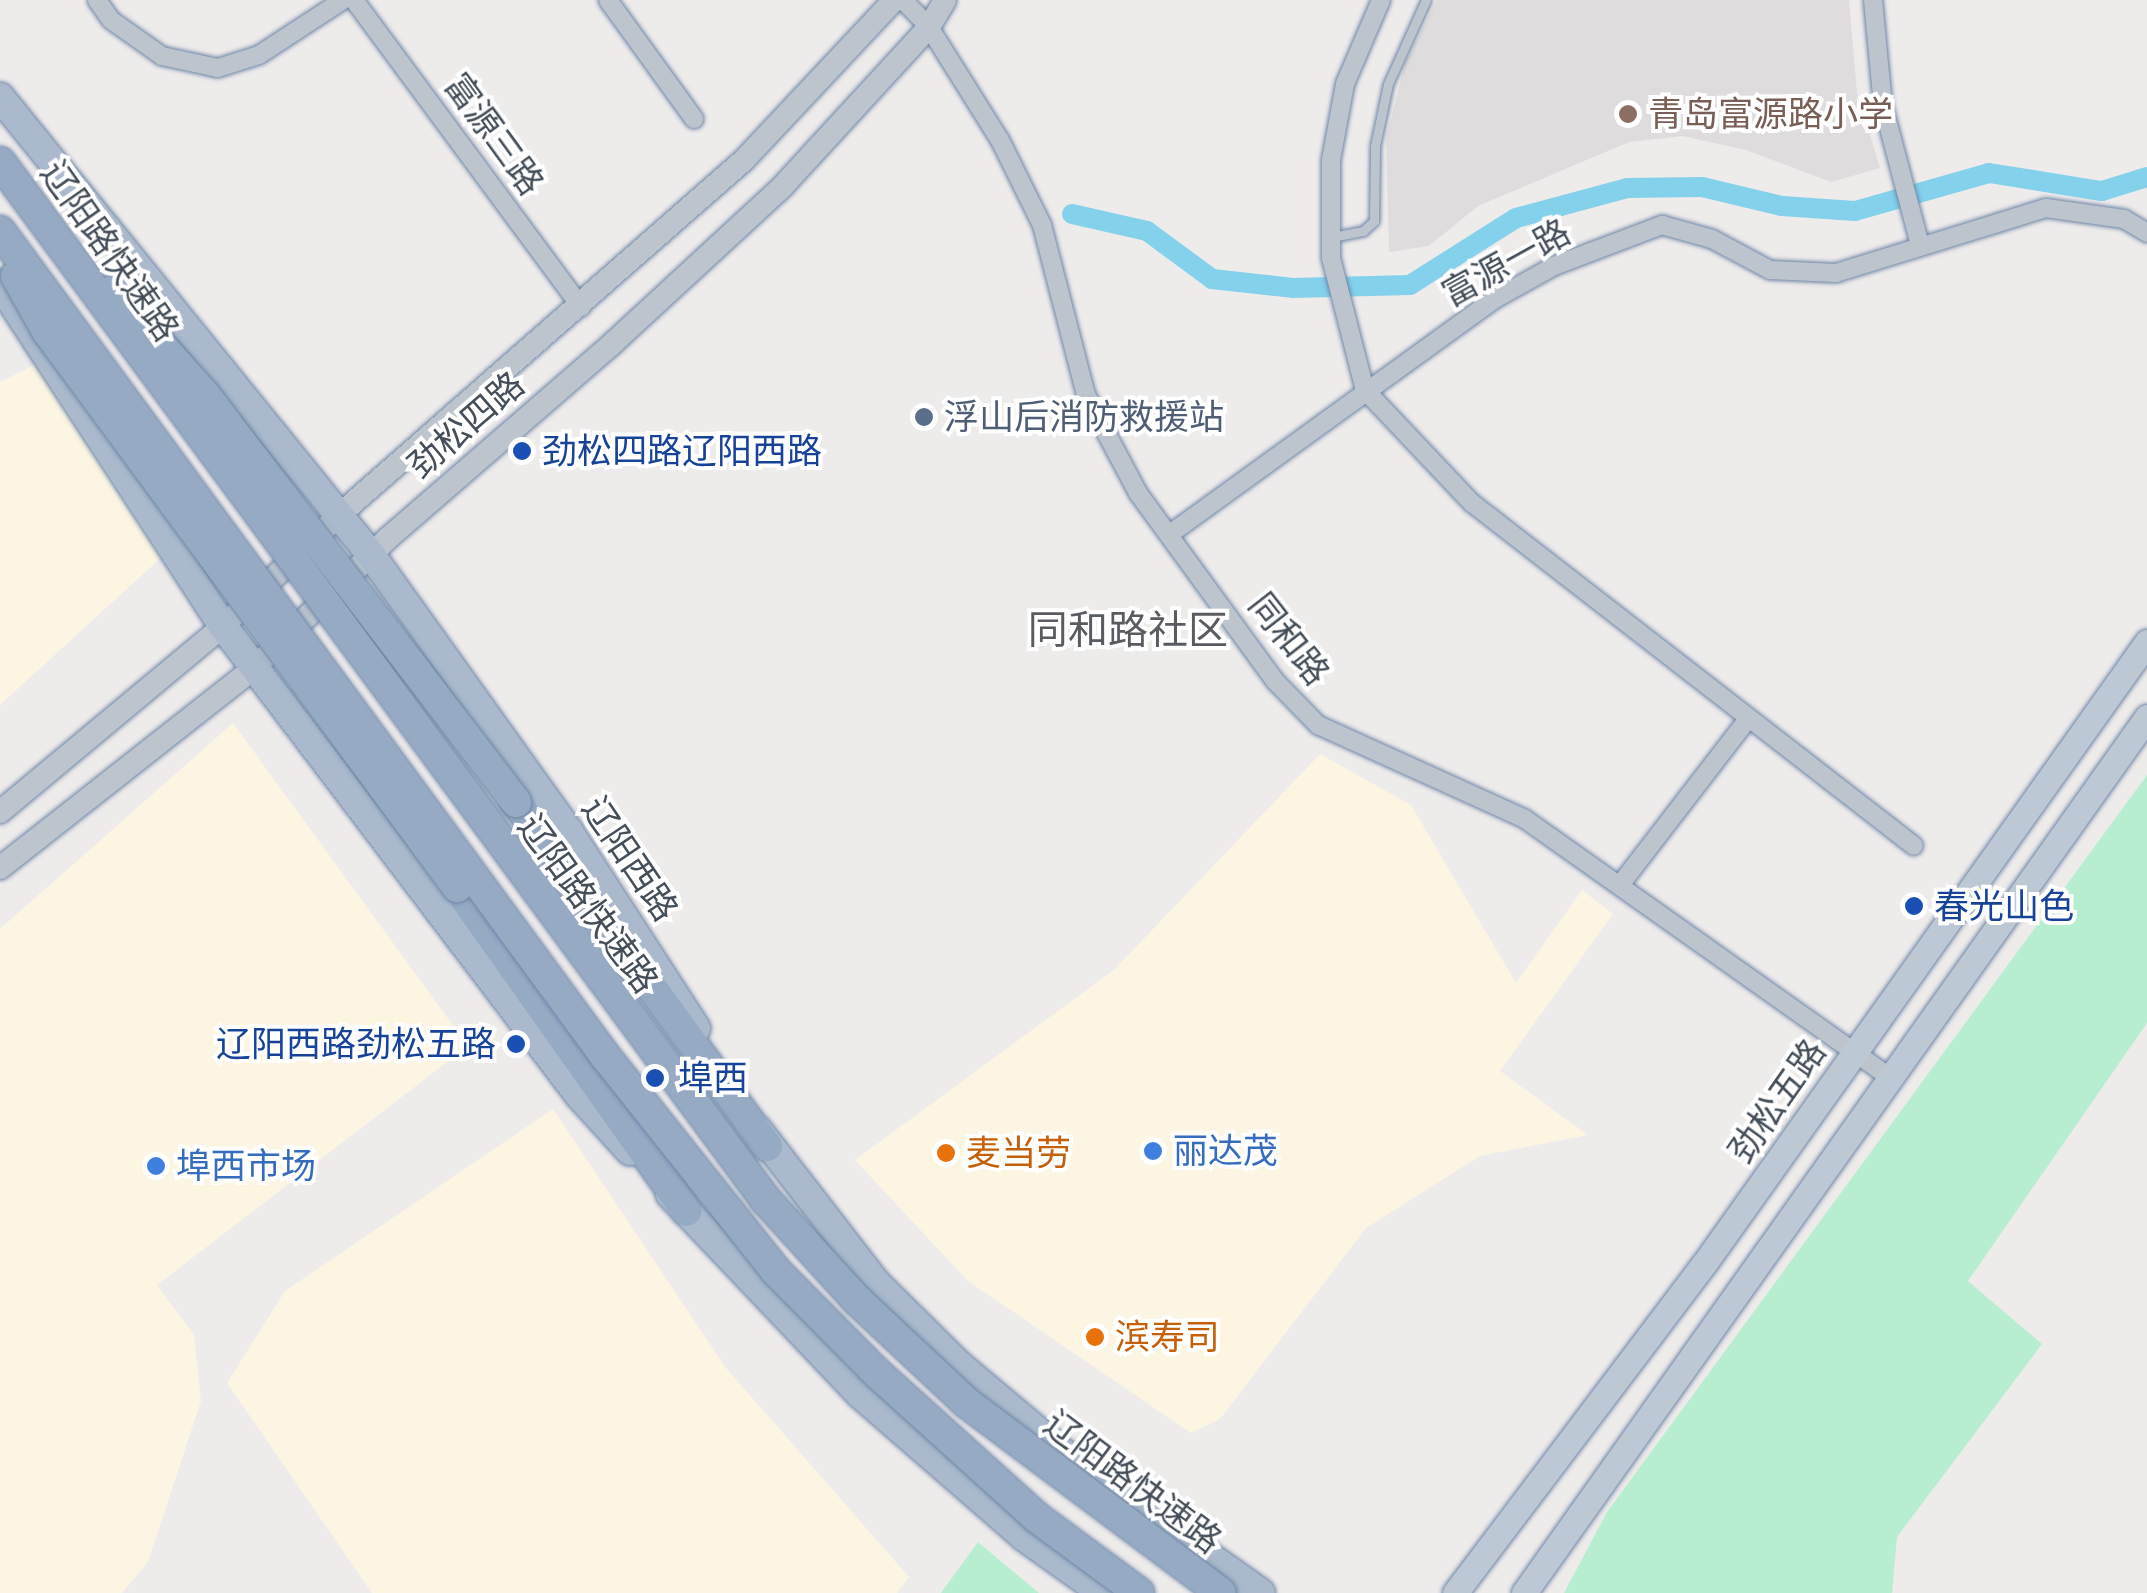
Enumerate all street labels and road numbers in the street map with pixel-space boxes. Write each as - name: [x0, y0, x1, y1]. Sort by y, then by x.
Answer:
- street label: 富源三路: [436, 65, 552, 203]
- street label: 辽阳路快速路: [33, 153, 187, 349]
- street label: 富源一路: [1435, 211, 1577, 315]
- street label: 劲松四路: [399, 363, 533, 487]
- street label: 同和路: [1240, 585, 1338, 693]
- street label: 辽阳西路: [573, 789, 687, 929]
- street label: 辽阳路快速路: [509, 807, 667, 1001]
- street label: 劲松五路: [1720, 1032, 1834, 1170]
- street label: 辽阳路快速路: [1037, 1402, 1229, 1562]

